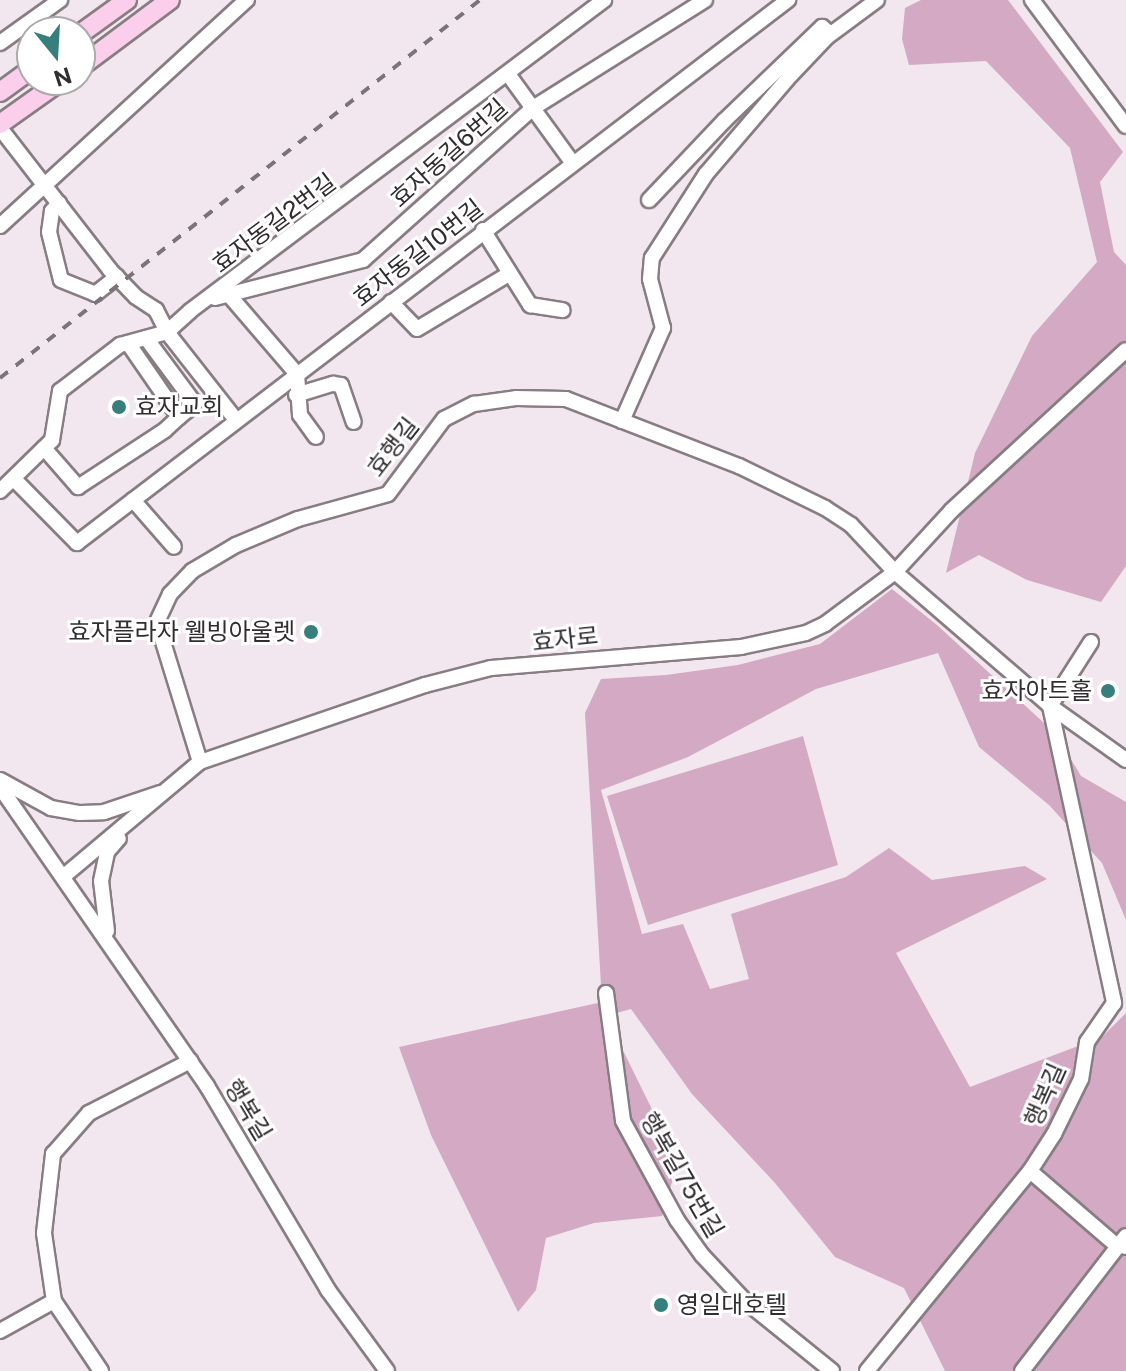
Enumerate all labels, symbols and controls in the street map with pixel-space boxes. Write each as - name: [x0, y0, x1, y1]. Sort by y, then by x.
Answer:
- north arrow: [16, 16, 96, 96]
- text: N: [51, 62, 75, 92]
- street label: 효자동길6번길: [385, 93, 513, 213]
- street label: 효자동길2번길: [207, 167, 341, 279]
- street label: 효자동길10번길: [347, 193, 489, 313]
- place label: 효자교회: [135, 393, 223, 421]
- marker: 효자교회: [110, 398, 128, 416]
- street label: 효행길: [361, 412, 425, 482]
- place label: 효자플라자 웰빙아울렛: [68, 618, 295, 646]
- street label: 효자로: [531, 621, 599, 657]
- marker: 효자플라자 웰빙아울렛: [302, 623, 320, 641]
- place label: 효자아트홀: [982, 677, 1092, 705]
- marker: 효자아트홀: [1099, 682, 1117, 700]
- street label: 행복길: [1018, 1059, 1072, 1131]
- street label: 행복길: [219, 1074, 277, 1146]
- street label: 행복길75번길: [634, 1107, 730, 1243]
- place label: 영일대호텔: [677, 1291, 787, 1319]
- marker: 영일대호텔: [652, 1296, 670, 1314]

